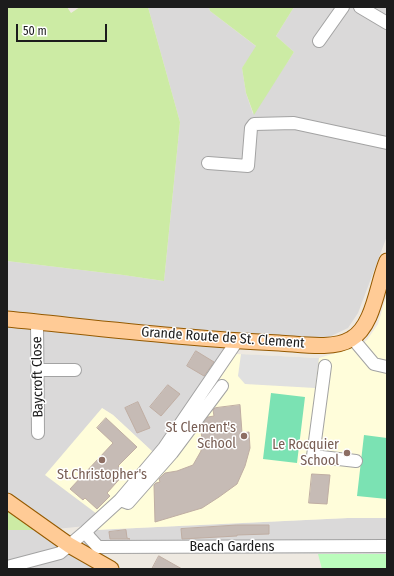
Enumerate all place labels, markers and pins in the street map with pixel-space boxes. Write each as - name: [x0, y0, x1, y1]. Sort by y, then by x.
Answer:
- place label: St Clement's School: [166, 420, 236, 452]
- marker: St Clement's School: [239, 431, 249, 441]
- place label: Le Rocquier School: [272, 437, 339, 470]
- marker: Le Rocquier School: [342, 448, 352, 458]
- marker: St.Christopher's: [97, 455, 107, 465]
- place label: St.Christopher's: [57, 467, 147, 483]

